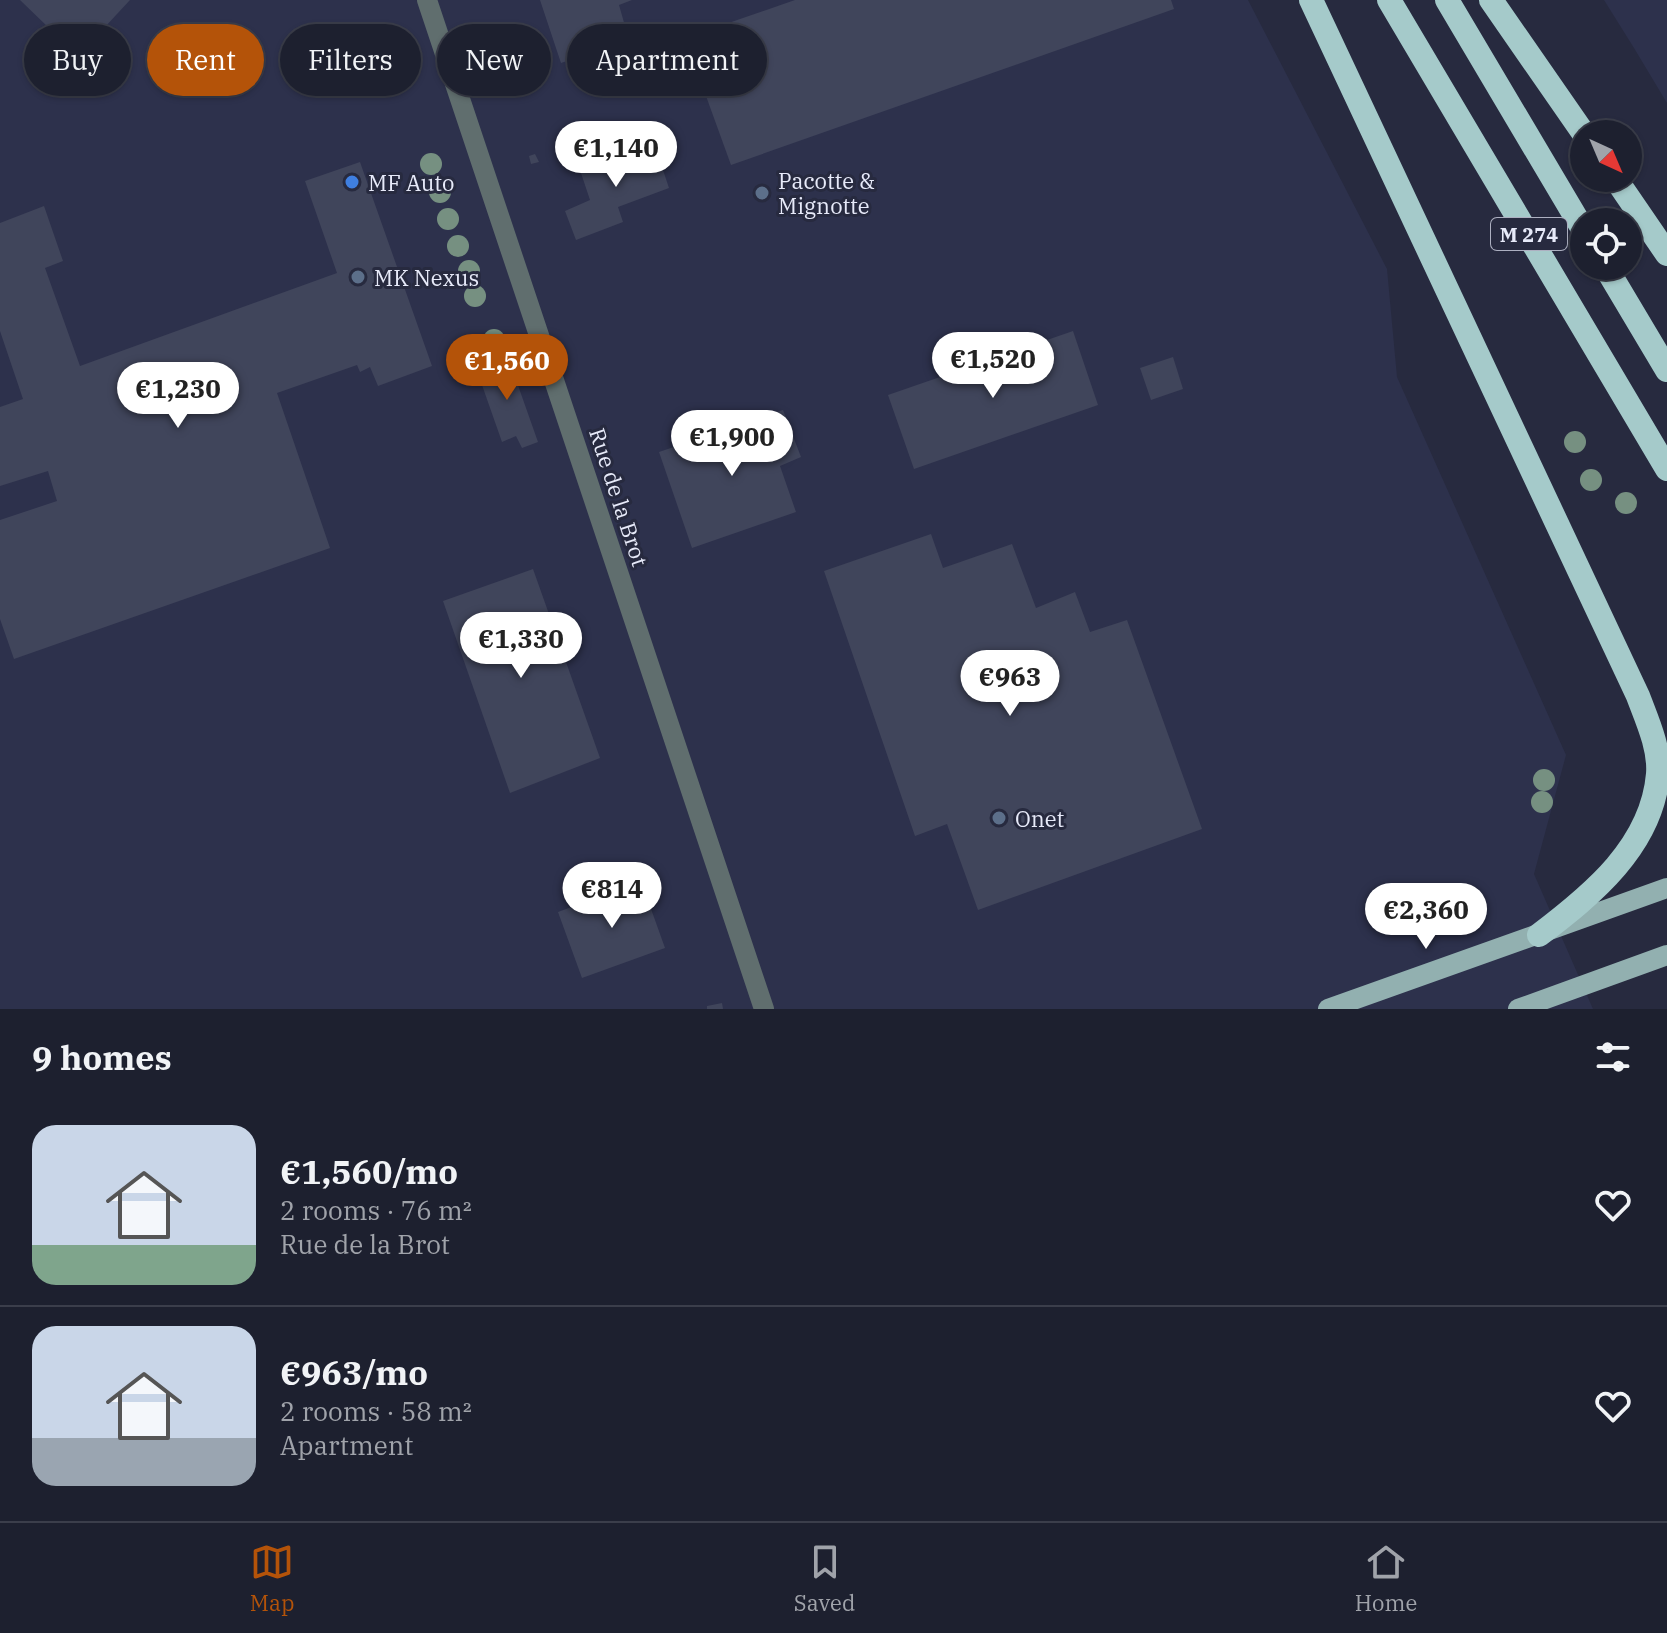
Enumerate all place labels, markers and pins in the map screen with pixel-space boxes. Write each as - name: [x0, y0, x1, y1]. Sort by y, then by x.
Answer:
- pin: €1,140: [551, 121, 681, 189]
- place label: Pacotte & Mignotte: [778, 166, 875, 220]
- place label: MF Auto: [368, 168, 455, 197]
- marker: MF Auto: [343, 173, 361, 191]
- marker: Pacotte & Mignotte: [753, 184, 771, 202]
- place label: MK Nexus: [374, 263, 479, 292]
- marker: MK Nexus: [349, 268, 367, 286]
- pin: €1,520: [928, 332, 1058, 400]
- pin: €1,560: [442, 334, 572, 402]
- pin: €1,230: [113, 362, 243, 430]
- pin: €1,900: [667, 410, 797, 478]
- pin: €1,330: [456, 612, 586, 680]
- pin: €963: [963, 650, 1057, 718]
- place label: Onet: [1015, 804, 1065, 833]
- marker: Onet: [990, 809, 1008, 827]
- pin: €814: [565, 862, 659, 930]
- pin: €2,360: [1361, 883, 1491, 951]

